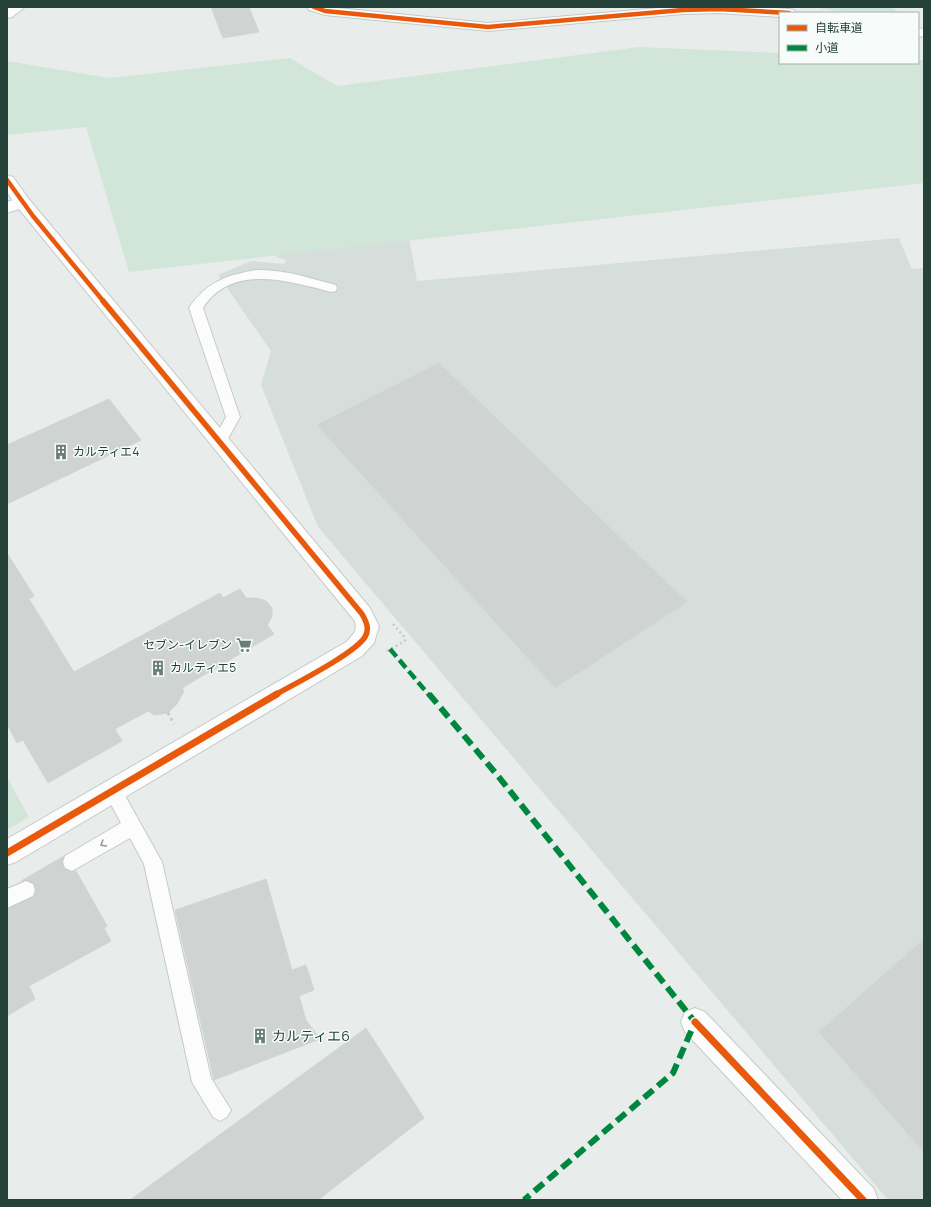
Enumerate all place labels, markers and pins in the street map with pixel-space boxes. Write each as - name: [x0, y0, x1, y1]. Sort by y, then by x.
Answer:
- building icon: カルティエ4: [52, 443, 70, 461]
- place label: カルティエ4: [73, 443, 139, 460]
- place label: セブン-イレブン: [143, 636, 232, 653]
- supermarket icon: セブン-イレブン: [235, 636, 253, 654]
- building icon: カルティエ5: [149, 659, 167, 677]
- place label: カルティエ5: [170, 659, 236, 676]
- place label: カルティエ6: [272, 1026, 350, 1045]
- building icon: カルティエ6: [251, 1027, 269, 1045]

